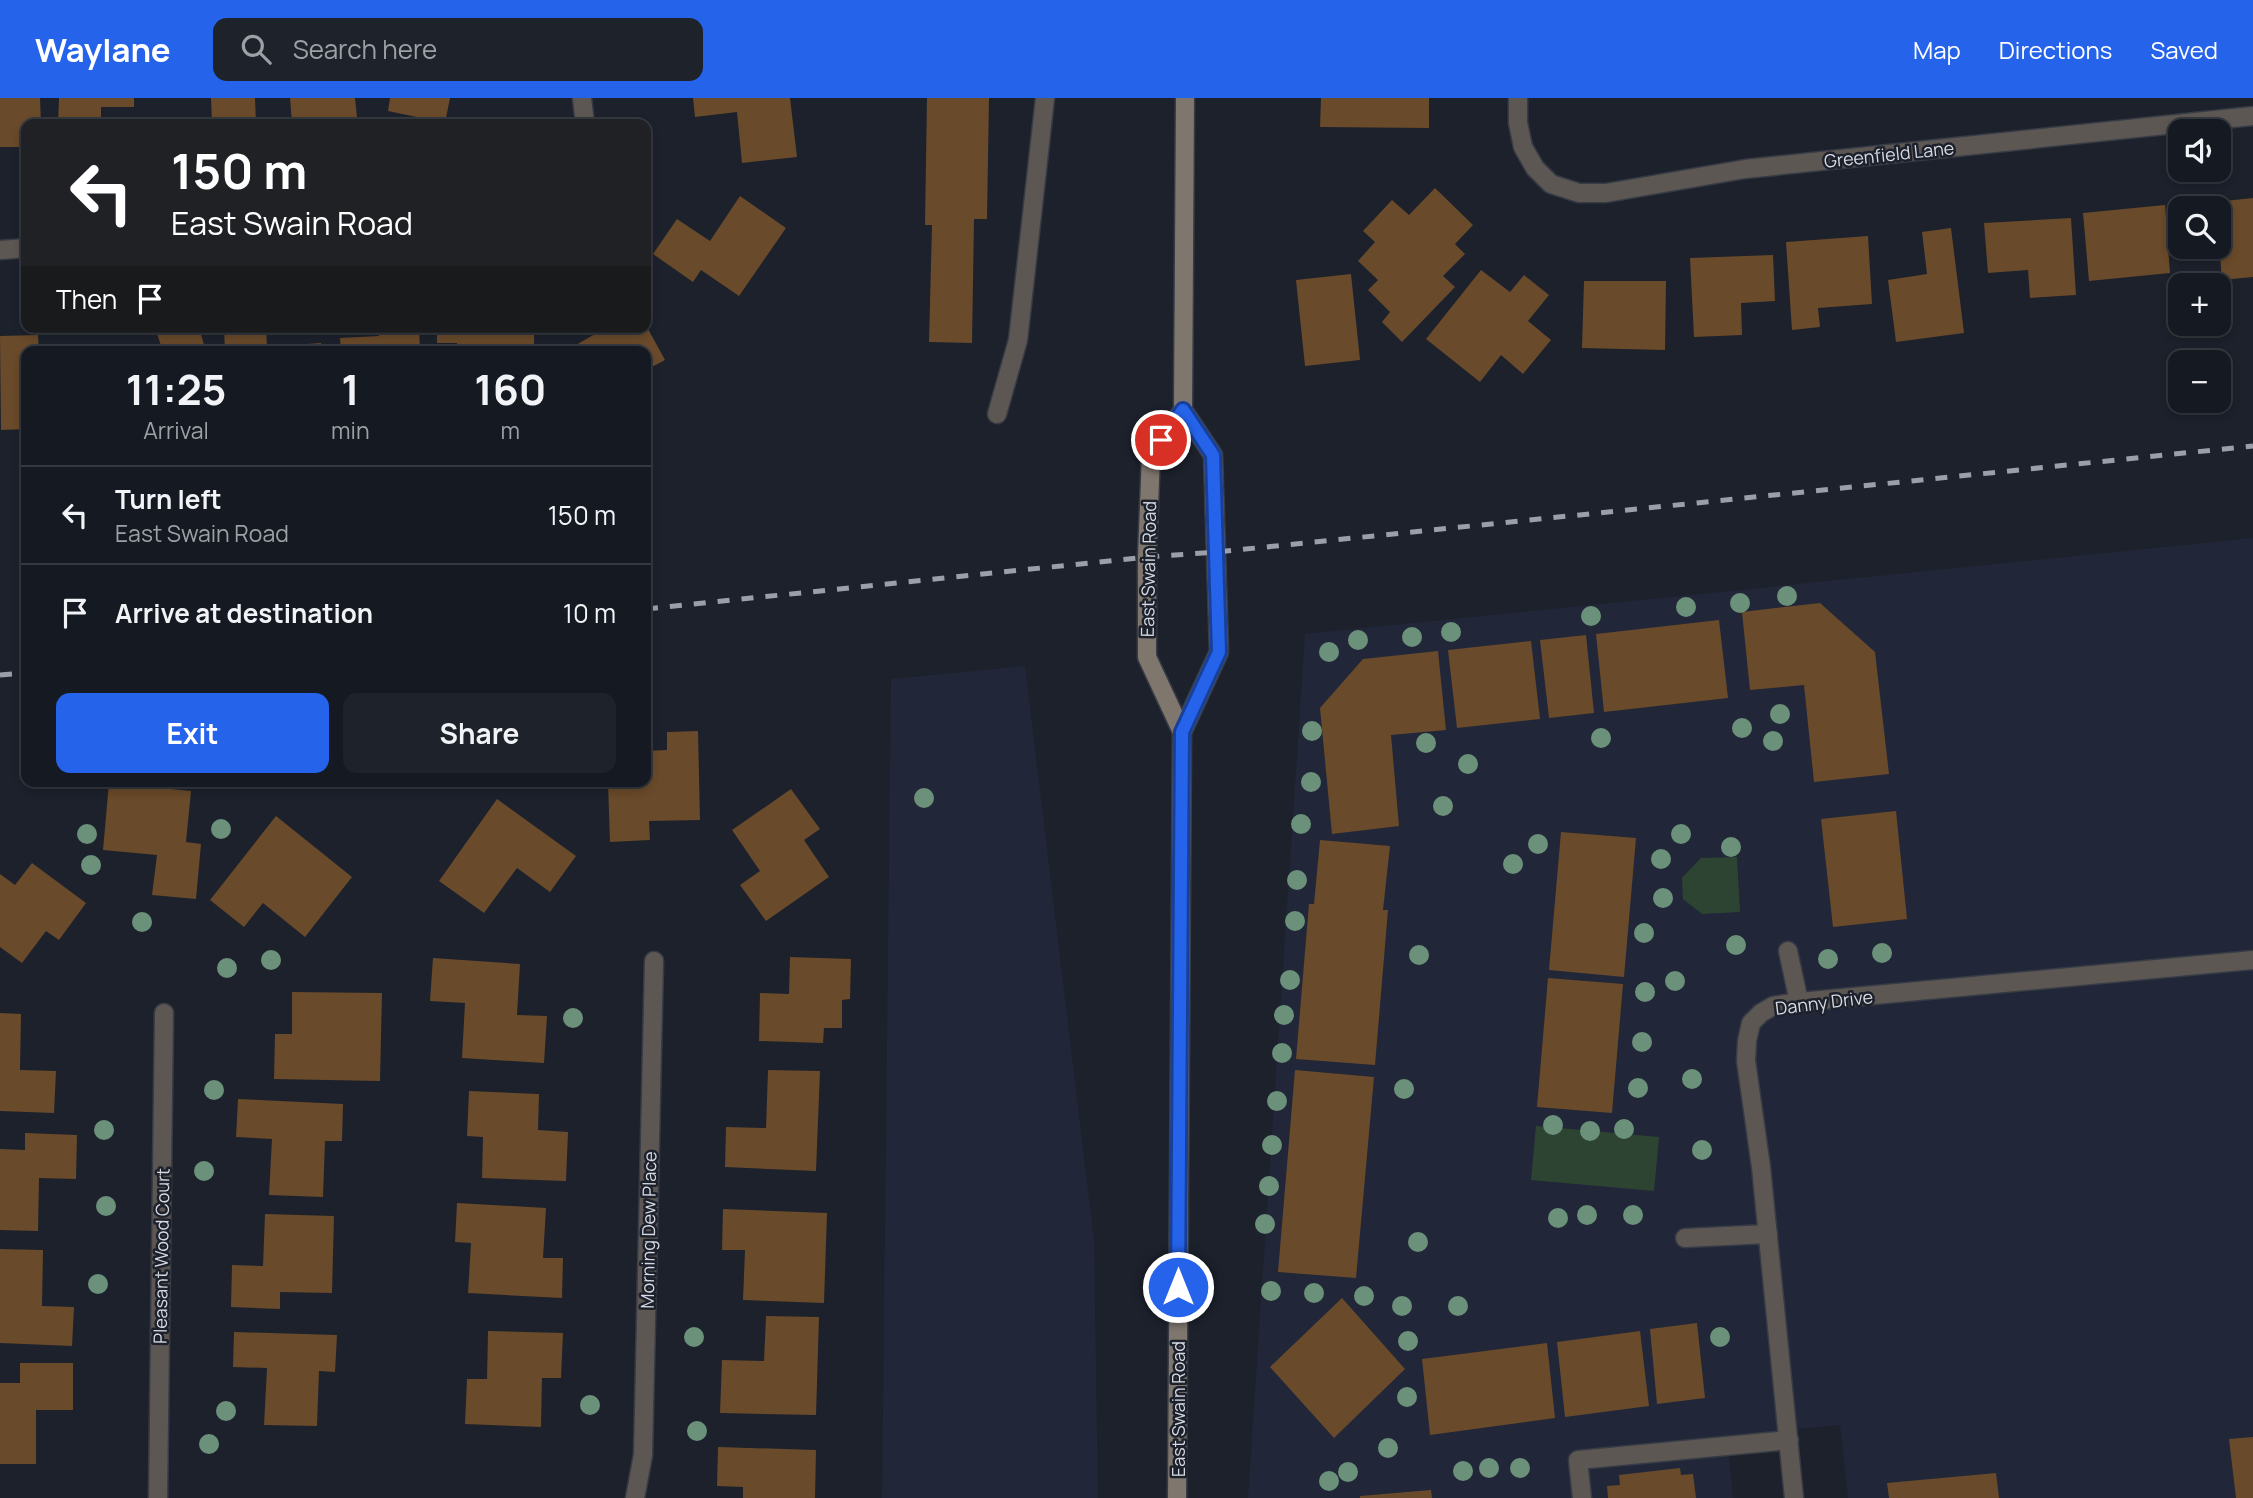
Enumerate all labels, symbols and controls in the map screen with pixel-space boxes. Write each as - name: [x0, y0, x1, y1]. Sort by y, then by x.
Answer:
- search box: [213, 18, 703, 81]
- text: Waylane: [35, 27, 171, 72]
- icon: search: [237, 30, 275, 68]
- text: Search here: [293, 31, 437, 67]
- text: Map: [1913, 33, 1961, 66]
- text: Directions: [1999, 33, 2112, 66]
- text: Saved: [2150, 33, 2218, 66]
- map controls: [2168, 119, 2231, 413]
- button: sound: [2168, 119, 2231, 182]
- street label: Greenfield Lane: [1823, 135, 1955, 173]
- text: 150 m: [171, 137, 307, 204]
- icon: left: [56, 147, 147, 238]
- button: search: [2168, 196, 2231, 259]
- text: East Swain Road: [171, 201, 413, 245]
- button: +: [2168, 273, 2231, 336]
- icon: arrive: [131, 280, 169, 318]
- text: Then: [56, 281, 117, 317]
- button: −: [2168, 350, 2231, 413]
- text: 11:25: [126, 360, 226, 418]
- text: 1: [341, 360, 360, 418]
- text: 160: [474, 360, 546, 418]
- pin: [1131, 410, 1191, 470]
- text: Arrival: [143, 414, 209, 446]
- text: min: [331, 414, 370, 446]
- text: m: [501, 414, 520, 446]
- icon: arrive: [1142, 421, 1180, 459]
- text: Turn left: [115, 481, 222, 517]
- icon: left: [56, 496, 94, 534]
- text: 150 m: [548, 497, 616, 533]
- street label: East Swain Road: [1135, 501, 1161, 637]
- text: East Swain Road: [115, 517, 289, 549]
- icon: arrive: [56, 594, 94, 632]
- text: Arrive at destination: [115, 595, 373, 631]
- text: 10 m: [563, 595, 616, 631]
- button: Exit: [56, 693, 329, 773]
- button: Share: [343, 693, 616, 773]
- street label: Danny Drive: [1774, 984, 1874, 1020]
- street label: Morning Dew Place: [635, 1151, 661, 1309]
- street label: Pleasant Wood Court: [147, 1168, 175, 1344]
- position arrow: [1141, 1250, 1215, 1324]
- street label: East Swain Road: [1166, 1341, 1190, 1477]

